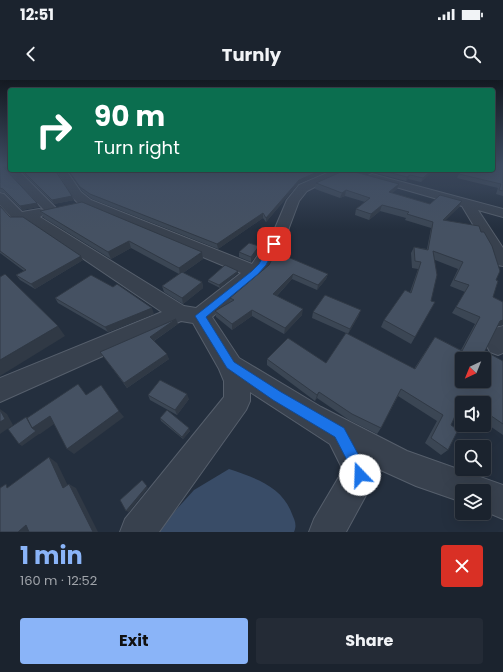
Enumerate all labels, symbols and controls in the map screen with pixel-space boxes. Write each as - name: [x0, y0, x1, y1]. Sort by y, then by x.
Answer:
- text: 12:51: [20, 4, 54, 25]
- text: Turnly: [222, 42, 281, 67]
- icon: back: [20, 43, 42, 65]
- icon: search: [461, 43, 483, 65]
- text: 90 m: [94, 97, 165, 136]
- icon: right: [28, 104, 80, 156]
- text: Turn right: [94, 135, 180, 160]
- pin: [257, 227, 291, 261]
- icon: arrive: [263, 233, 285, 255]
- north arrow: [455, 352, 491, 388]
- map controls: [455, 352, 491, 520]
- button: sound: [455, 396, 491, 432]
- button: search: [455, 440, 491, 476]
- position arrow: [339, 454, 381, 496]
- button: layers: [455, 484, 491, 520]
- text: 1 min: [20, 539, 83, 572]
- button: close: [441, 545, 483, 587]
- text: 160 m · 12:52: [20, 571, 97, 590]
- button: Exit: [20, 618, 248, 664]
- button: Share: [256, 618, 483, 664]

